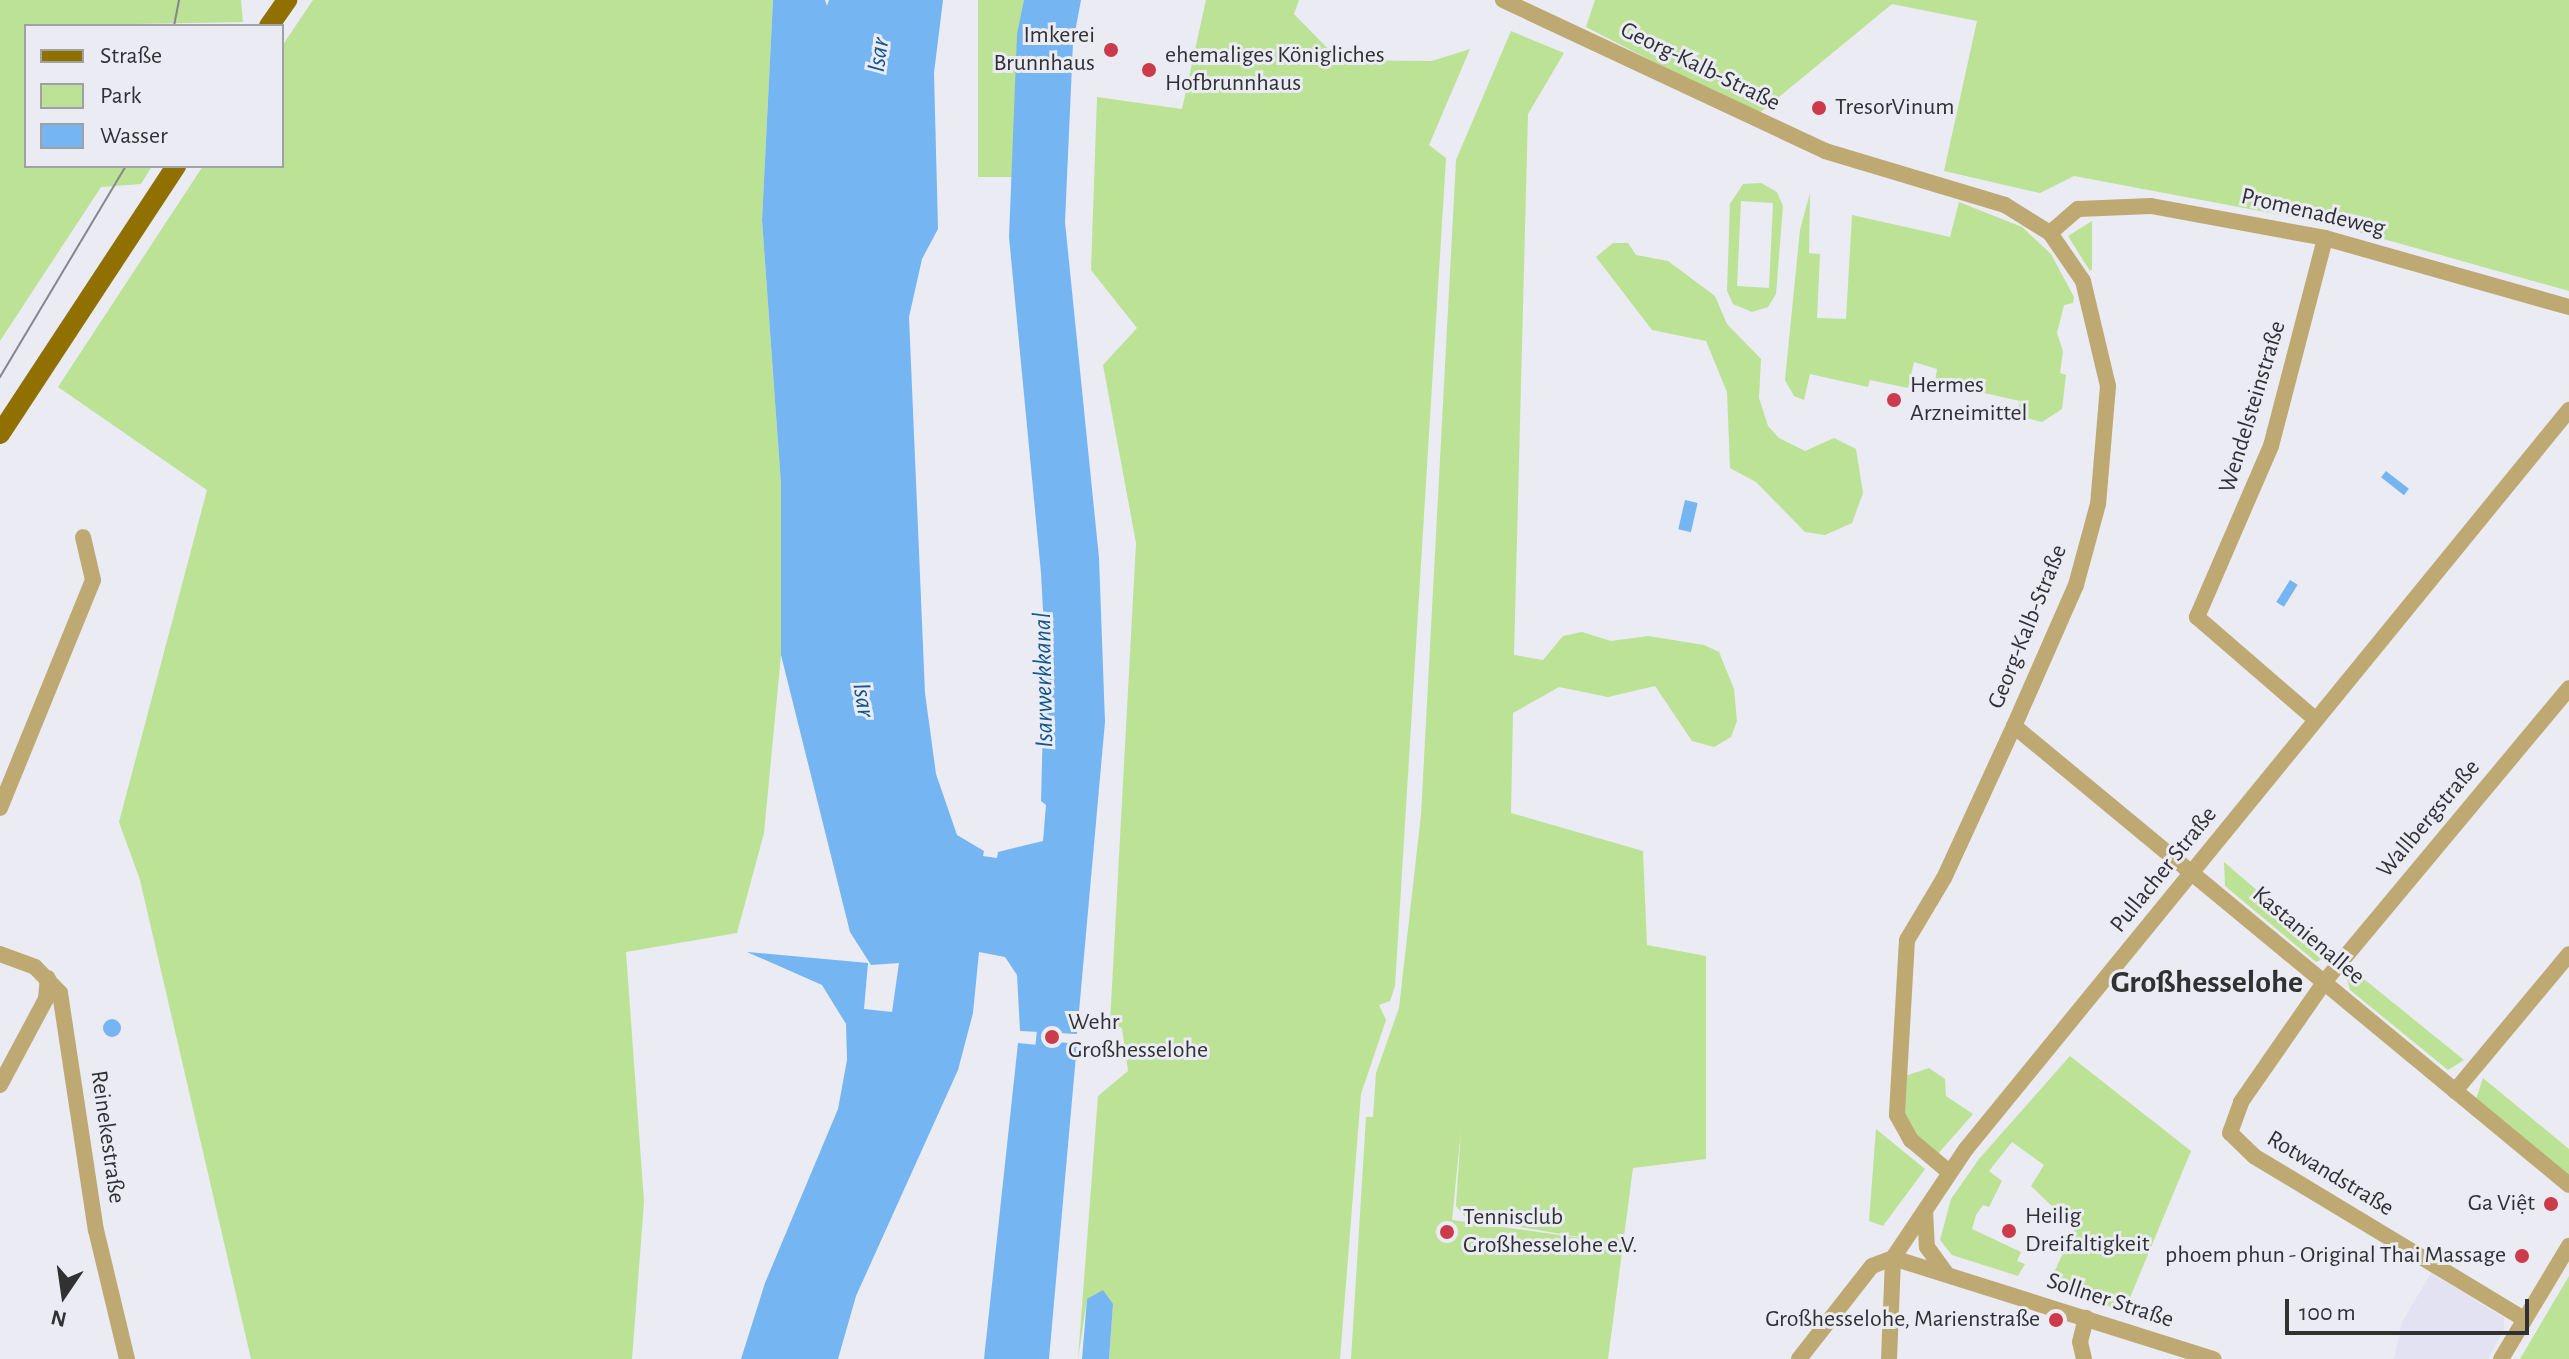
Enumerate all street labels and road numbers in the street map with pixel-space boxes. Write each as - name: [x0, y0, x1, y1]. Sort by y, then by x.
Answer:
- street label: Georg-Kalb-Straße: [1615, 16, 1785, 118]
- street label: Promenadeweg: [2238, 182, 2388, 244]
- street label: Wendelsteinstraße: [2213, 318, 2293, 496]
- street label: Georg-Kalb-Straße: [1982, 541, 2074, 713]
- street label: Wallbergstraße: [2371, 754, 2487, 884]
- street label: Pullacher Straße: [2104, 801, 2224, 939]
- street label: Kastanienallee: [2246, 881, 2370, 991]
- street label: Reinekestraße: [83, 1069, 131, 1205]
- street label: Rotwandstraße: [2261, 1125, 2399, 1223]
- street label: Sollner Straße: [2043, 1267, 2177, 1335]

